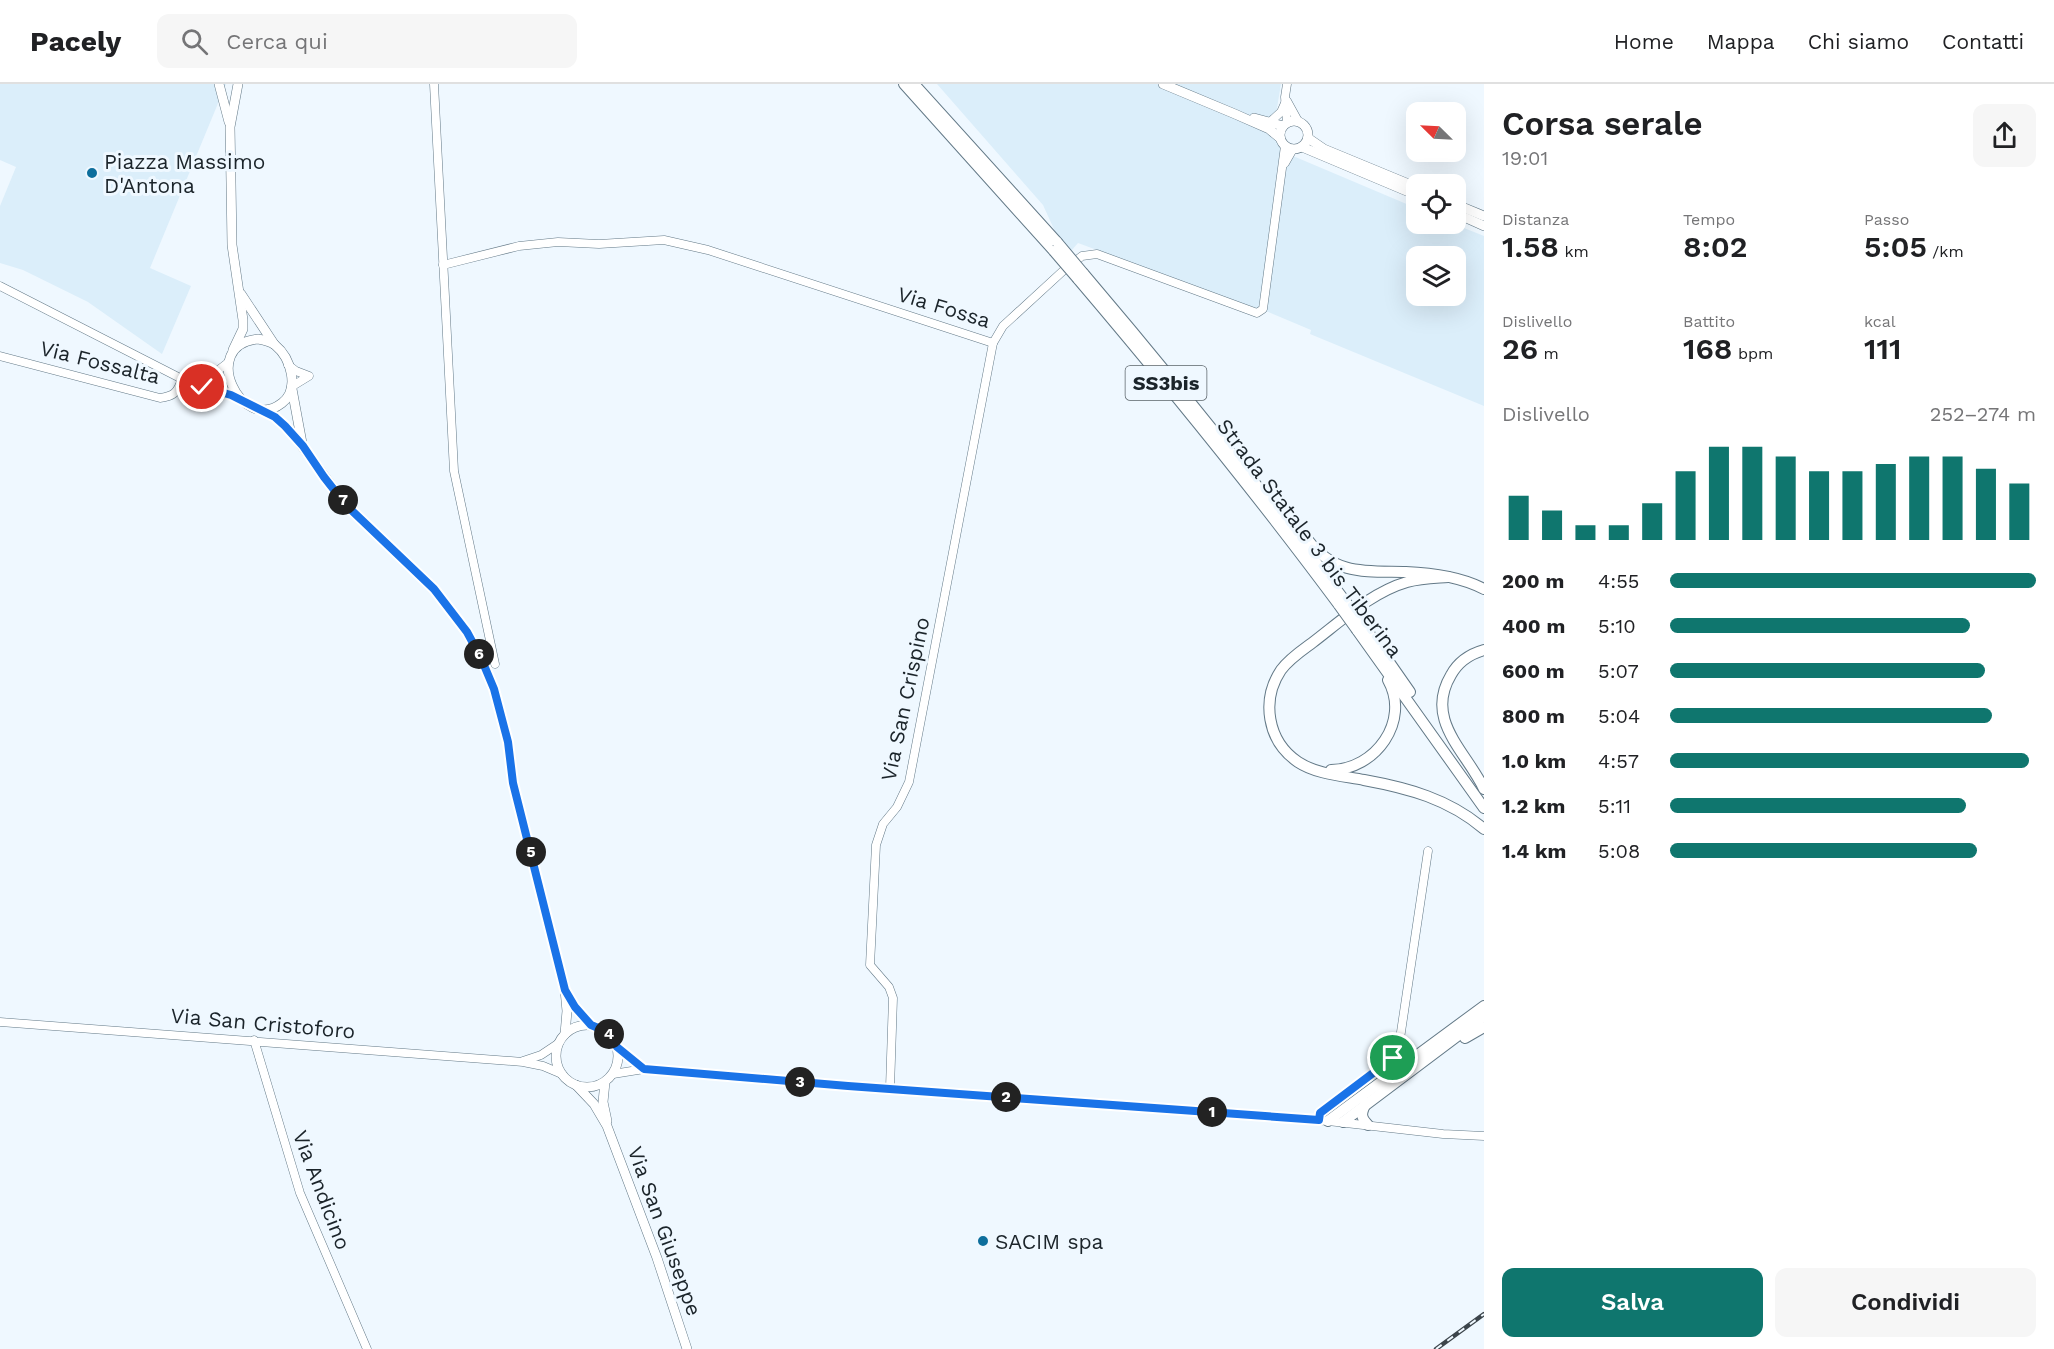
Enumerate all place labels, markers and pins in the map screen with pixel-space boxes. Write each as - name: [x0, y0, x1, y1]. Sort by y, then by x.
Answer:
- place label: Piazza Massimo D'Antona: [104, 149, 265, 198]
- marker: Piazza Massimo D'Antona: [85, 166, 99, 180]
- pin: [176, 361, 227, 412]
- pin: 7: [328, 485, 358, 515]
- pin: 6: [464, 639, 494, 669]
- pin: 5: [516, 837, 546, 867]
- pin: 4: [594, 1019, 624, 1049]
- pin: [1367, 1032, 1418, 1083]
- pin: 3: [785, 1067, 815, 1097]
- pin: 2: [991, 1082, 1021, 1112]
- pin: 1: [1197, 1097, 1227, 1127]
- place label: SACIM spa: [995, 1229, 1104, 1254]
- marker: SACIM spa: [976, 1234, 990, 1248]

